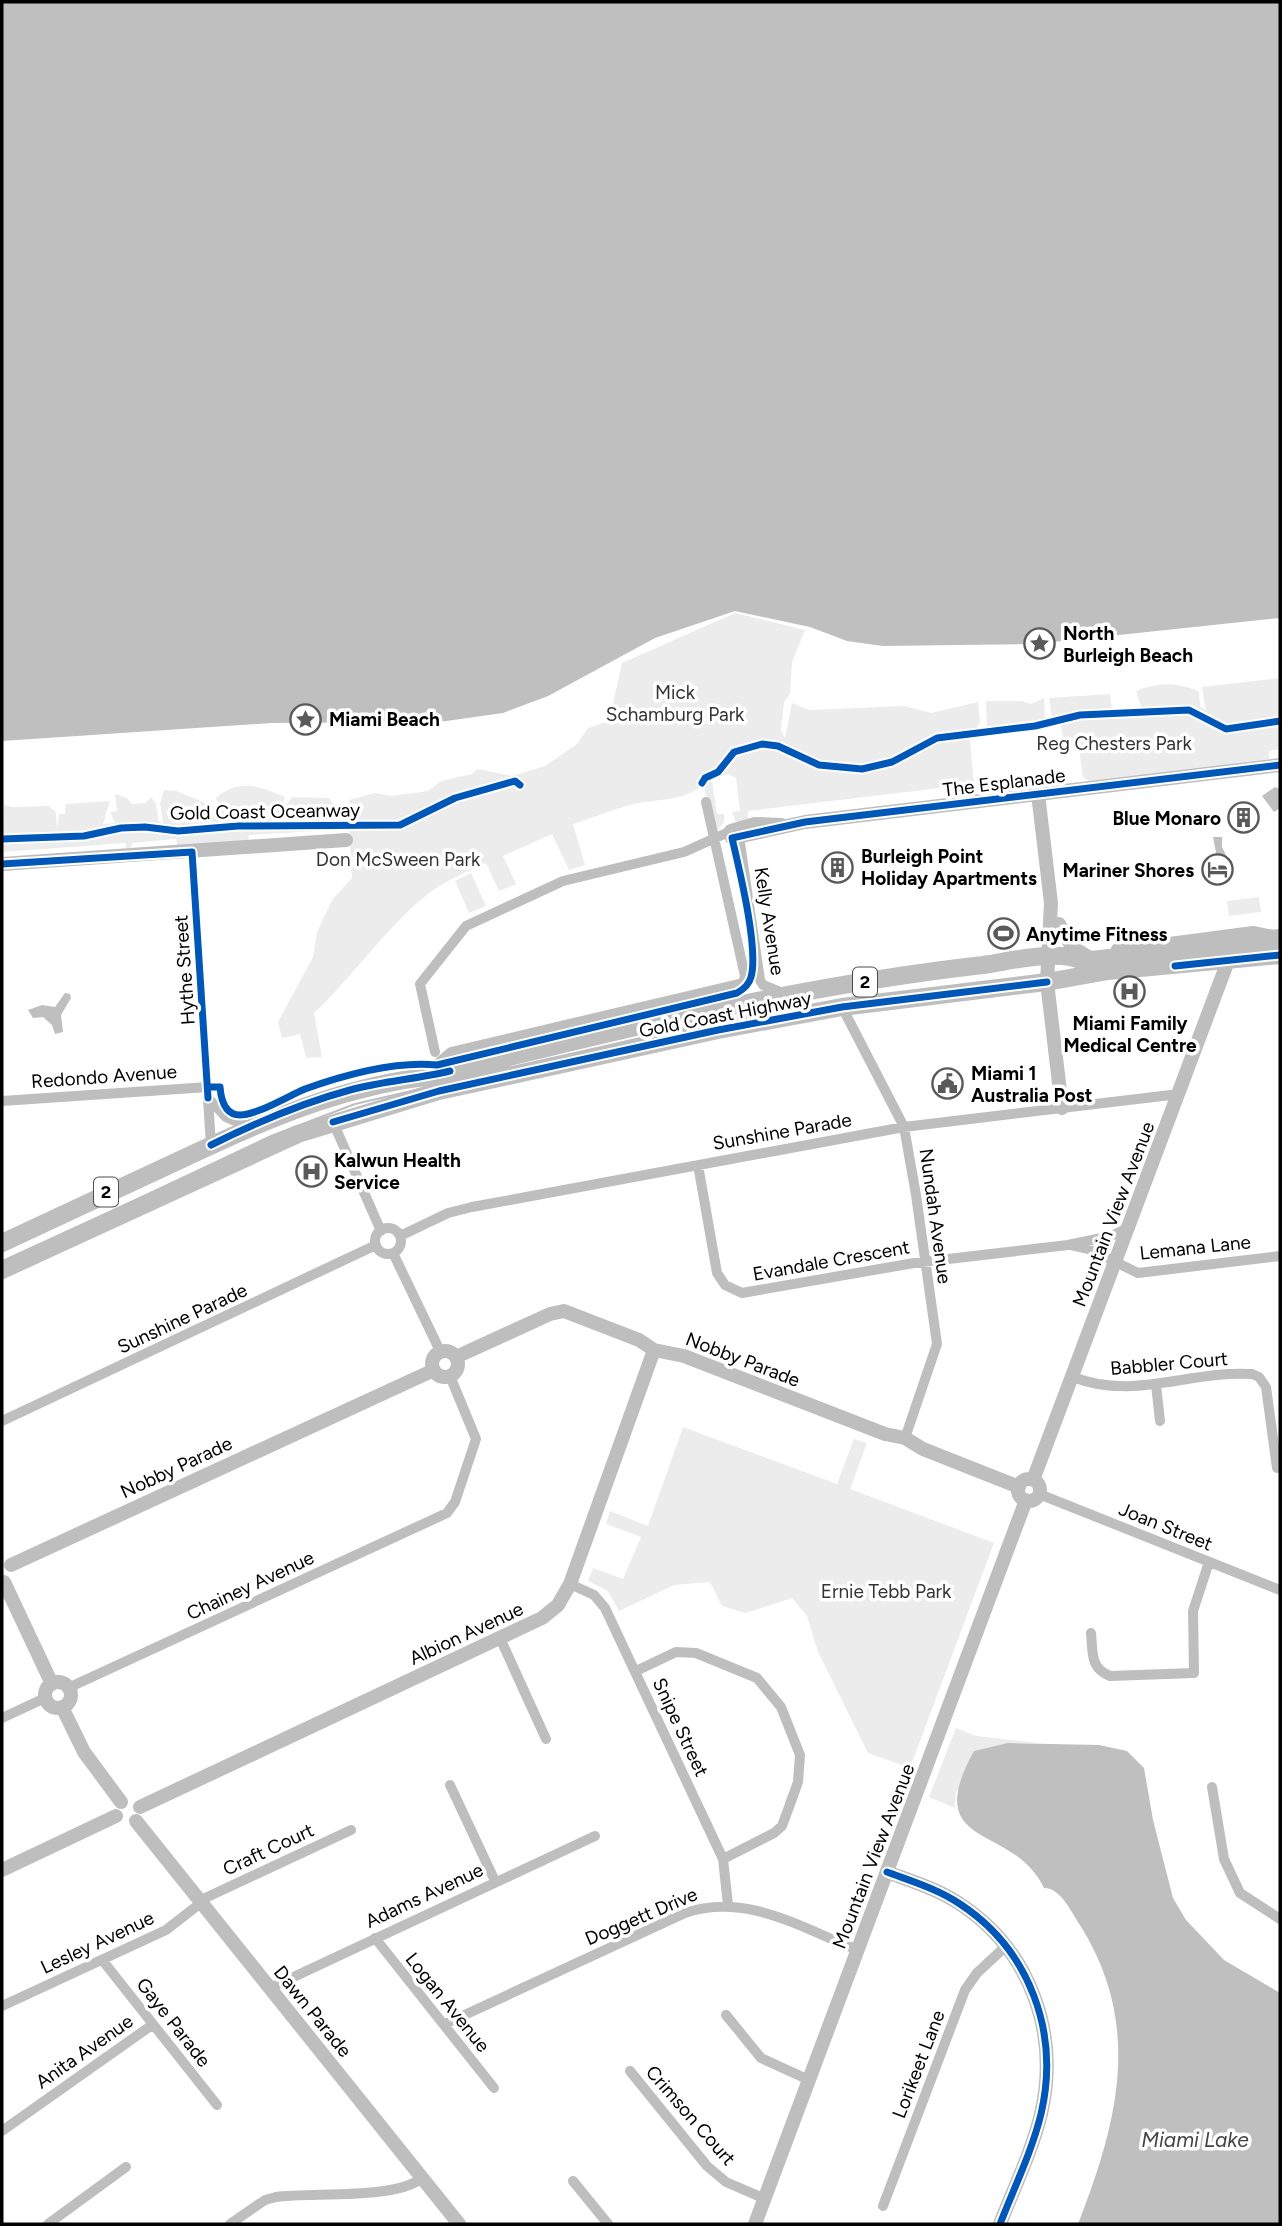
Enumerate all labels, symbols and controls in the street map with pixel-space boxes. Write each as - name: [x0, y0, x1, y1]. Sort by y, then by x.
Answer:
- place label: North Burleigh Beach: [1063, 622, 1193, 667]
- place icon: North Burleigh Beach: [1023, 627, 1057, 661]
- park label: Mick Schamburg Park: [606, 681, 745, 726]
- place icon: Miami Beach: [289, 702, 323, 736]
- place label: Miami Beach: [329, 708, 440, 731]
- park label: Reg Chesters Park: [1036, 732, 1192, 755]
- street label: The Esplanade: [942, 764, 1067, 801]
- street label: Gold Coast Oceanway: [170, 798, 360, 825]
- building icon: Blue Monaro: [1227, 801, 1261, 835]
- place label: Blue Monaro: [1112, 807, 1221, 830]
- place label: Burleigh Point Holiday Apartments: [861, 845, 1037, 890]
- park label: Don McSween Park: [316, 848, 481, 871]
- building icon: Burleigh Point Holiday Apartments: [821, 850, 855, 884]
- hotel icon: Mariner Shores: [1200, 853, 1234, 887]
- place label: Mariner Shores: [1062, 859, 1194, 882]
- street label: Kelly Avenue: [750, 865, 789, 977]
- street label: Hythe Street: [169, 914, 200, 1026]
- sports icon: Anytime Fitness: [986, 917, 1020, 951]
- place label: Anytime Fitness: [1026, 923, 1168, 946]
- road number: 2: [853, 967, 877, 996]
- hospital icon: Miami Family Medical Centre: [1113, 975, 1147, 1009]
- street label: Gold Coast Highway: [637, 986, 813, 1042]
- place label: Miami Family Medical Centre: [1063, 1012, 1197, 1057]
- street label: Redondo Avenue: [30, 1060, 178, 1093]
- place label: Miami 1 Australia Post: [971, 1062, 1093, 1107]
- public building icon: Miami 1 Australia Post: [931, 1067, 965, 1101]
- street label: Sunshine Parade: [711, 1108, 853, 1155]
- street label: Mountain View Avenue: [1068, 1118, 1159, 1310]
- street label: Nundah Avenue: [915, 1147, 956, 1285]
- place label: Kalwun Health Service: [334, 1149, 461, 1194]
- hospital icon: Kalwun Health Service: [294, 1154, 328, 1188]
- road number: 2: [94, 1177, 118, 1206]
- street label: Lemana Lane: [1138, 1230, 1252, 1265]
- street label: Evandale Crescent: [751, 1235, 911, 1286]
- street label: Sunshine Parade: [114, 1278, 251, 1359]
- street label: Nobby Parade: [682, 1327, 803, 1392]
- street label: Babbler Court: [1109, 1347, 1229, 1380]
- street label: Nobby Parade: [117, 1432, 236, 1503]
- street label: Joan Street: [1116, 1497, 1216, 1556]
- street label: Chainey Avenue: [183, 1546, 318, 1625]
- park label: Ernie Tebb Park: [821, 1580, 952, 1603]
- street label: Albion Avenue: [406, 1597, 527, 1670]
- street label: Snipe Street: [648, 1674, 713, 1780]
- street label: Mountain View Avenue: [828, 1760, 919, 1952]
- street label: Craft Court: [219, 1818, 317, 1881]
- street label: Adams Avenue: [362, 1858, 487, 1933]
- street label: Doggett Drive: [582, 1882, 701, 1950]
- street label: Lesley Avenue: [37, 1906, 158, 1979]
- street label: Logan Avenue: [401, 1948, 495, 2057]
- street label: Dawn Parade: [269, 1961, 356, 2062]
- street label: Gaye Parade: [132, 1973, 216, 2072]
- street label: Lorikeet Lane: [887, 2007, 950, 2121]
- street label: Anita Avenue: [31, 2009, 137, 2093]
- street label: Crimson Court: [641, 2061, 740, 2170]
- water label: Miami Lake: [1141, 2127, 1249, 2152]

